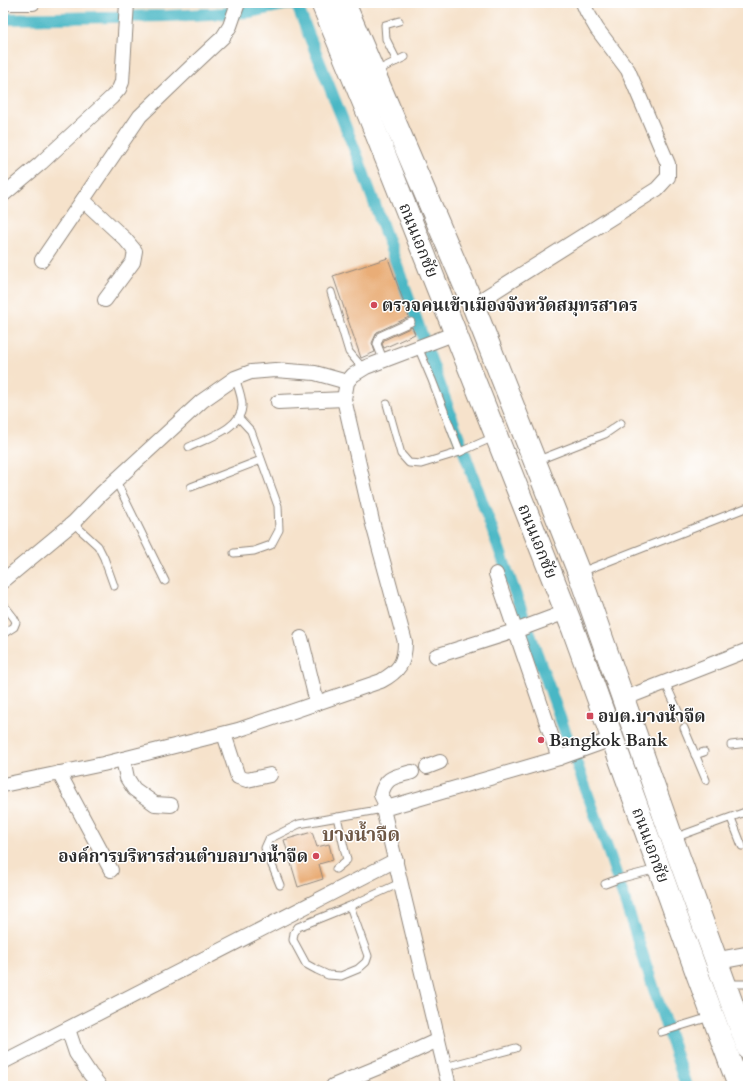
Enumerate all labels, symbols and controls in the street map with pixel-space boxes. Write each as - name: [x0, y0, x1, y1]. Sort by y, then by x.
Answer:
- street label: ถนนเอกชัย: [393, 199, 444, 281]
- place label: ตรวจคนเข้าเมืองจังหวัดสมุทรสาคร: [382, 294, 638, 317]
- marker: ตรวจคนเข้าเมืองจังหวัดสมุทรสาคร: [369, 300, 379, 310]
- street label: ถนนเอกชัย: [512, 500, 563, 582]
- place label: อบต.บางน้ำจืด: [598, 704, 706, 728]
- marker: อบต.บางน้ำจืด: [585, 711, 595, 721]
- place label: Bangkok Bank: [549, 729, 668, 752]
- marker: Bangkok Bank: [536, 735, 546, 745]
- street label: ถนนเอกชัย: [626, 804, 675, 886]
- district label: บางน้ำจืด: [322, 820, 400, 848]
- place label: องค์การบริหารส่วนตำบลบางน้ำจืด: [58, 844, 308, 868]
- marker: องค์การบริหารส่วนตำบลบางน้ำจืด: [311, 851, 321, 861]

